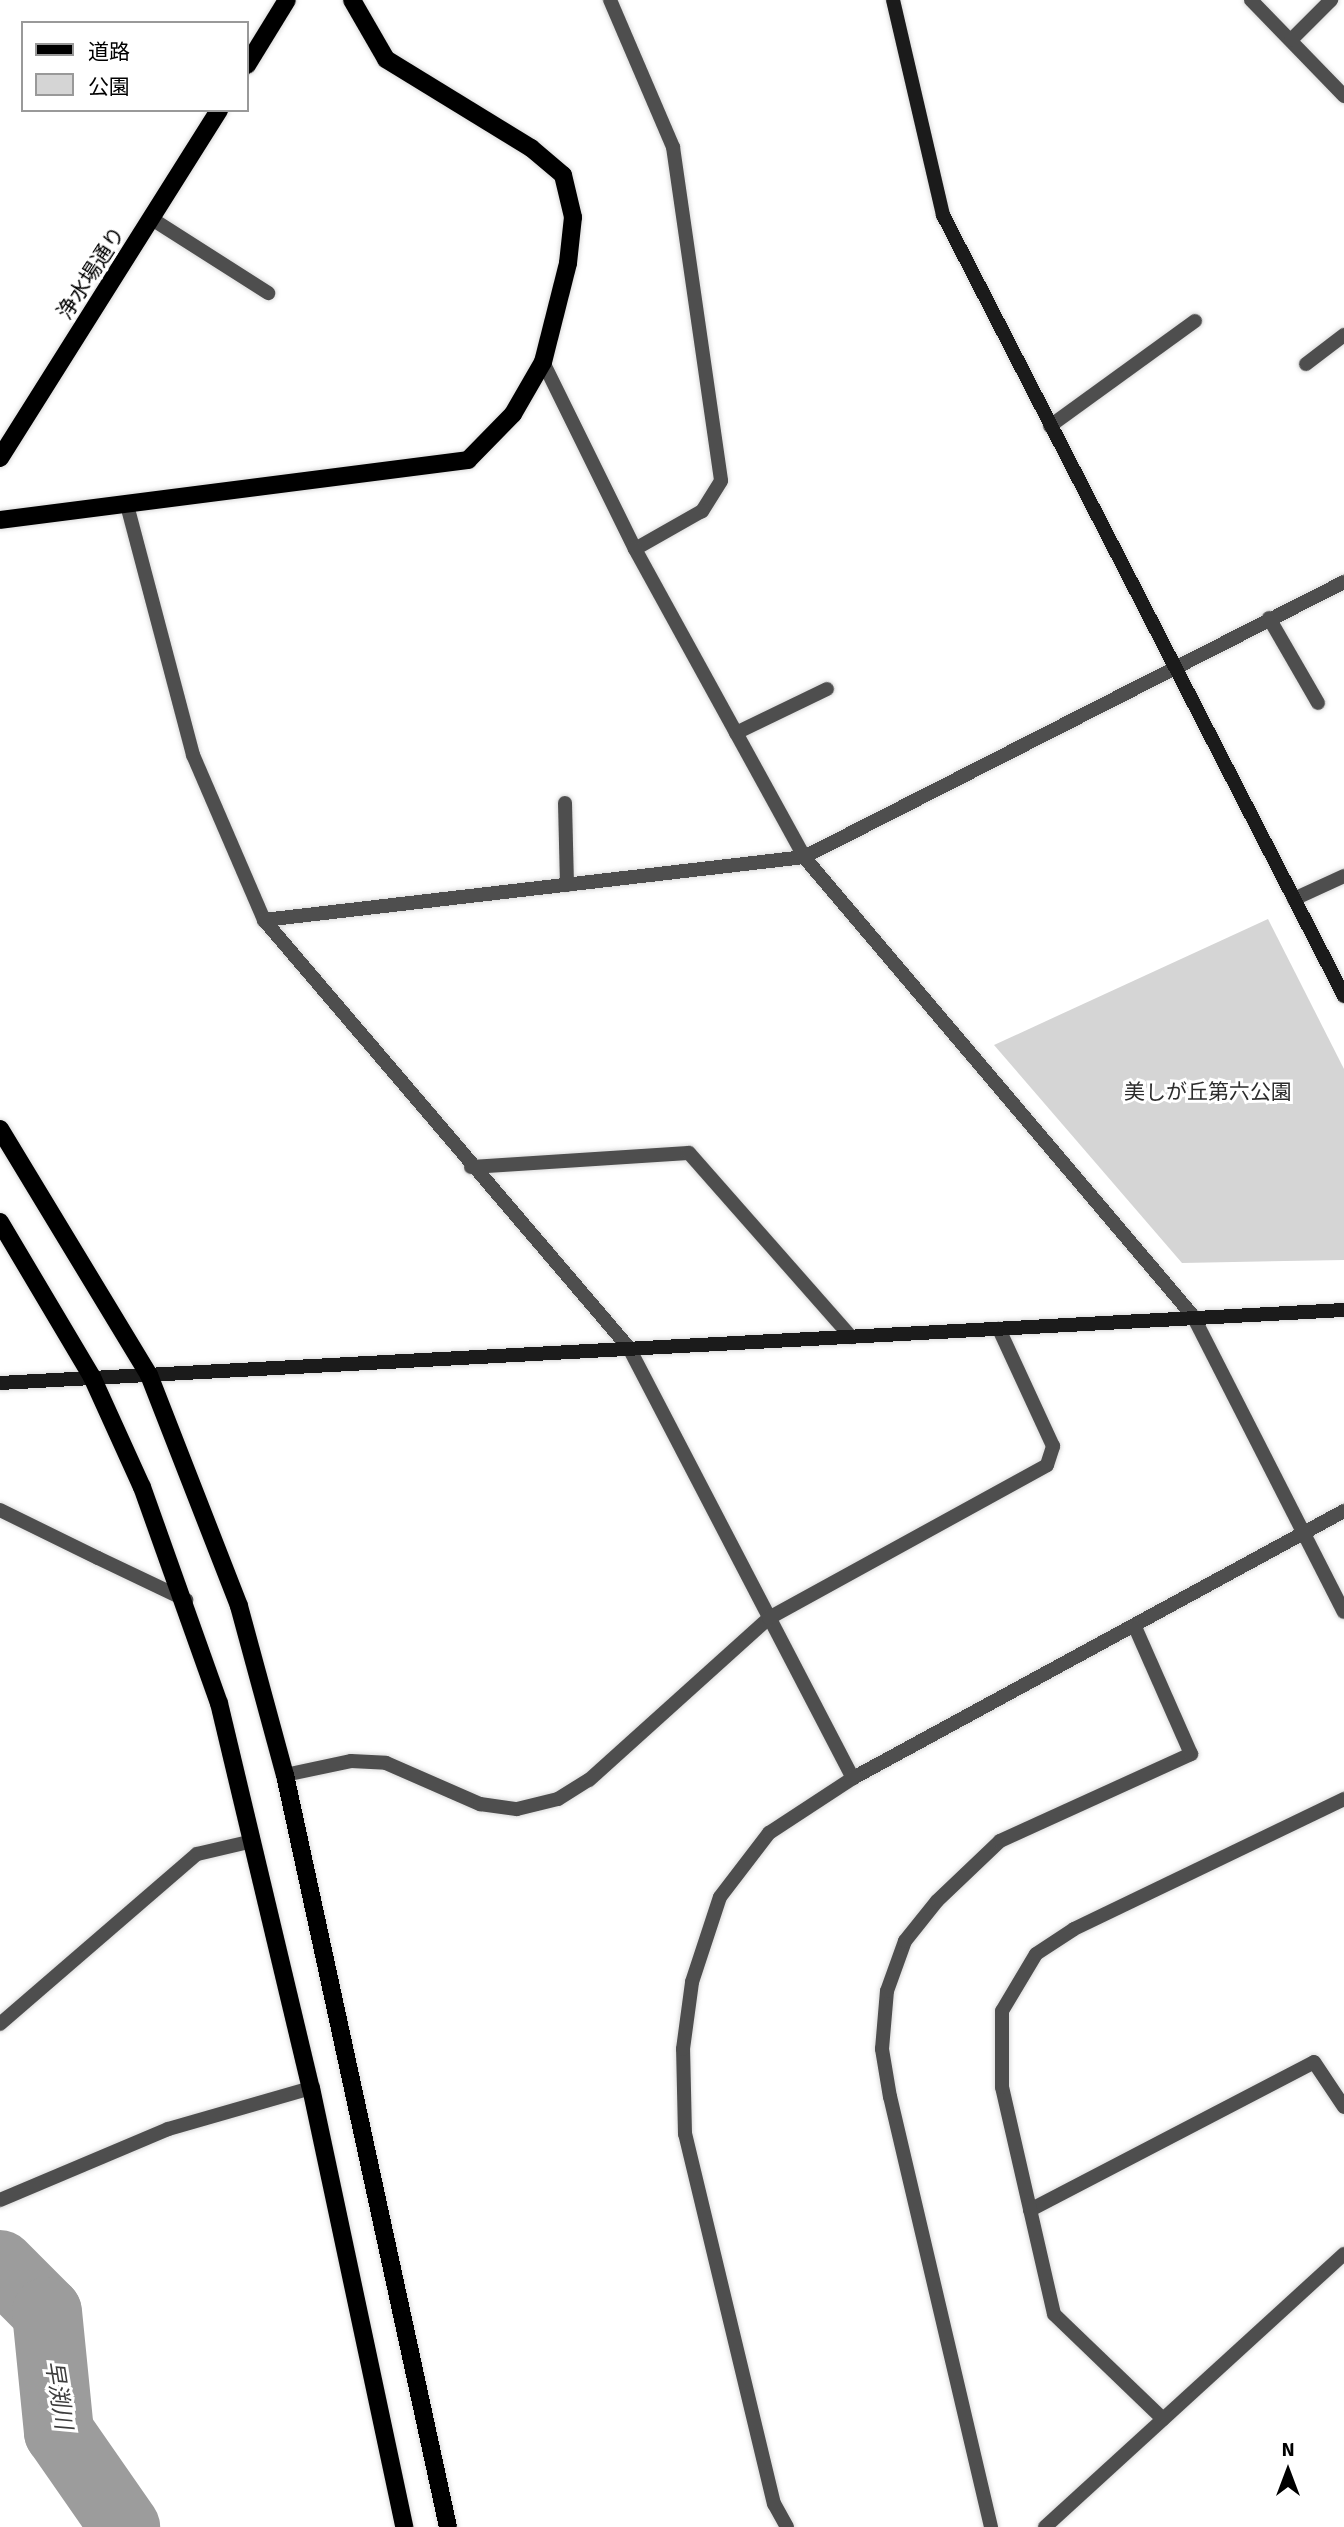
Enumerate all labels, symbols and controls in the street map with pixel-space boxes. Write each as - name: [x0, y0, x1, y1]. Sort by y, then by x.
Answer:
- legend: [21, 21, 248, 112]
- text: 道路: [88, 39, 130, 65]
- text: 公園: [88, 74, 130, 100]
- street label: 浄水場通り: [52, 222, 130, 324]
- park label: 美しが丘第六公園: [1124, 1079, 1292, 1105]
- water label: 早渕川: [39, 2359, 77, 2431]
- north arrow: [1253, 2436, 1323, 2506]
- text: N: [1281, 2438, 1295, 2462]

